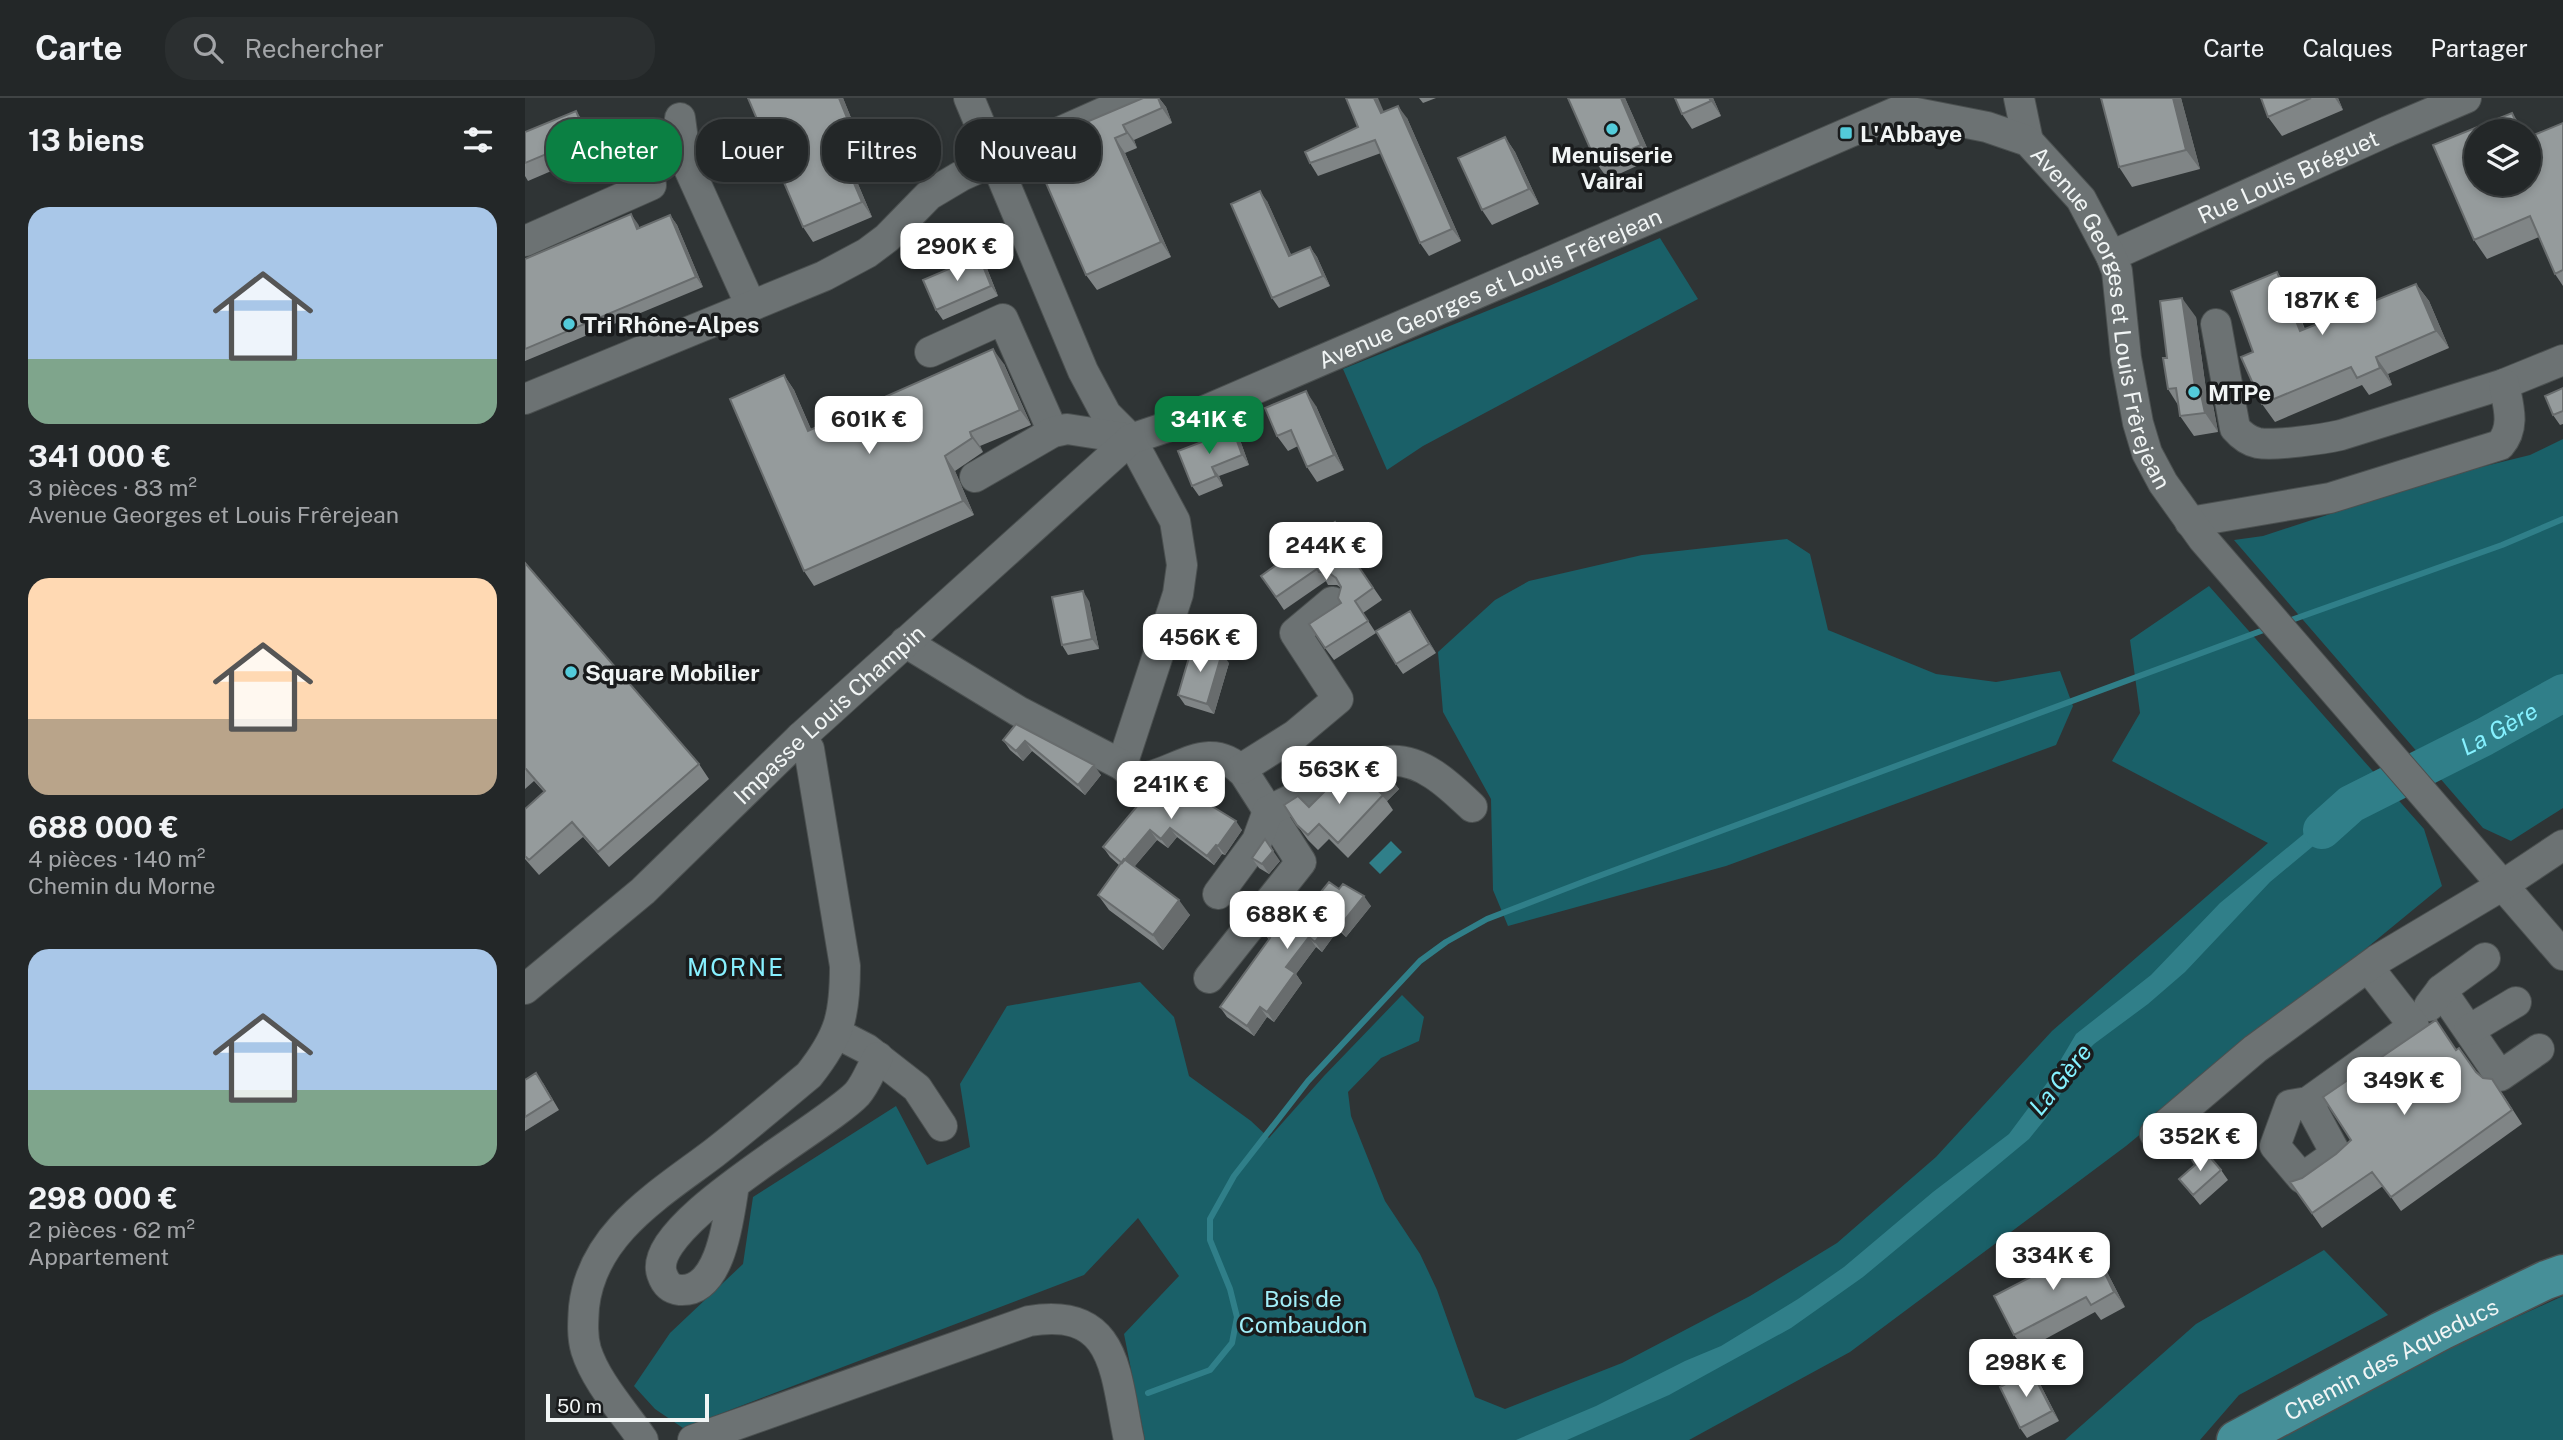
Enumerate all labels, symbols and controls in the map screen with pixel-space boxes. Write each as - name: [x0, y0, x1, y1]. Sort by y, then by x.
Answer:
- search box: [165, 17, 655, 80]
- text: Carte: [35, 29, 123, 67]
- icon: search: [189, 29, 227, 67]
- text: Rechercher: [245, 33, 384, 64]
- text: Carte: [2203, 34, 2264, 62]
- text: Calques: [2302, 34, 2393, 62]
- text: Partager: [2431, 34, 2528, 62]
- chip: Acheter: [546, 119, 682, 182]
- chip: Louer: [696, 119, 808, 182]
- chip: Filtres: [822, 119, 941, 182]
- chip: Nouveau: [955, 119, 1101, 182]
- map controls: [2464, 119, 2541, 196]
- button: layers: [2464, 119, 2541, 196]
- place label: L'Abbaye: [1860, 120, 1962, 147]
- icon: filters: [459, 121, 497, 159]
- marker: Menuiserie Vairai: [1604, 121, 1620, 137]
- text: 13 biens: [28, 122, 145, 158]
- street label: Rue Louis Bréguet: [2193, 124, 2382, 229]
- marker: L'Abbaye: [1838, 125, 1854, 141]
- street label: Avenue Georges et Louis Frêrejean: [2026, 140, 2177, 493]
- place label: Menuiserie Vairai: [1551, 141, 1673, 194]
- street label: Avenue Georges et Louis Frêrejean: [1314, 202, 1665, 374]
- pin: 290K €: [900, 223, 1014, 283]
- text: 290K €: [916, 232, 998, 259]
- icon: home: [200, 253, 326, 379]
- pin: 187K €: [2265, 278, 2379, 337]
- text: 187K €: [2284, 286, 2360, 313]
- place label: Tri Rhône-Alpes: [583, 311, 759, 338]
- marker: Tri Rhône-Alpes: [561, 316, 577, 332]
- place label: MTPe: [2208, 379, 2271, 406]
- marker: MTPe: [2186, 384, 2202, 400]
- pin: 601K €: [812, 396, 926, 456]
- pin: 341K €: [1152, 396, 1266, 456]
- text: 601K €: [831, 405, 907, 432]
- text: 341K €: [1171, 405, 1247, 432]
- text: 341 000 €: [28, 438, 171, 474]
- text: 3 pièces · 83 m²: [28, 474, 197, 501]
- text: Avenue Georges et Louis Frêrejean: [28, 501, 399, 528]
- pin: 244K €: [1269, 522, 1383, 582]
- text: 244K €: [1285, 531, 1367, 558]
- pin: 456K €: [1143, 614, 1257, 674]
- street label: Impasse Louis Champin: [727, 619, 930, 809]
- text: 456K €: [1159, 623, 1241, 650]
- icon: home: [200, 624, 326, 750]
- place label: Square Mobilier: [585, 659, 760, 686]
- marker: Square Mobilier: [563, 664, 579, 680]
- water label: La Gère: [2456, 696, 2542, 761]
- pin: 563K €: [1282, 746, 1396, 806]
- text: 563K €: [1298, 755, 1380, 782]
- pin: 241K €: [1114, 762, 1228, 821]
- text: 241K €: [1133, 770, 1209, 797]
- text: 688 000 €: [28, 809, 179, 845]
- text: 4 pièces · 140 m²: [28, 845, 206, 872]
- text: Chemin du Morne: [28, 872, 216, 899]
- pin: 688K €: [1230, 892, 1344, 951]
- text: 688K €: [1246, 900, 1328, 927]
- district label: MORNE: [687, 953, 785, 981]
- icon: home: [200, 995, 326, 1121]
- water label: La Gère: [2023, 1038, 2097, 1120]
- pin: 349K €: [2347, 1058, 2461, 1117]
- text: 349K €: [2363, 1066, 2445, 1093]
- pin: 352K €: [2143, 1114, 2257, 1173]
- text: 352K €: [2159, 1122, 2241, 1149]
- text: 298 000 €: [28, 1180, 178, 1216]
- text: 2 pièces · 62 m²: [28, 1216, 195, 1243]
- pin: 334K €: [1996, 1232, 2110, 1292]
- text: 334K €: [2012, 1241, 2094, 1268]
- text: Appartement: [28, 1243, 169, 1270]
- park label: Bois de Combaudon: [1239, 1285, 1367, 1338]
- street label: Chemin des Aqueducs: [2279, 1292, 2502, 1426]
- pin: 298K €: [1969, 1340, 2083, 1399]
- text: 298K €: [1985, 1348, 2067, 1375]
- scale bar: [546, 1391, 709, 1423]
- text: 50 m: [557, 1395, 602, 1417]

